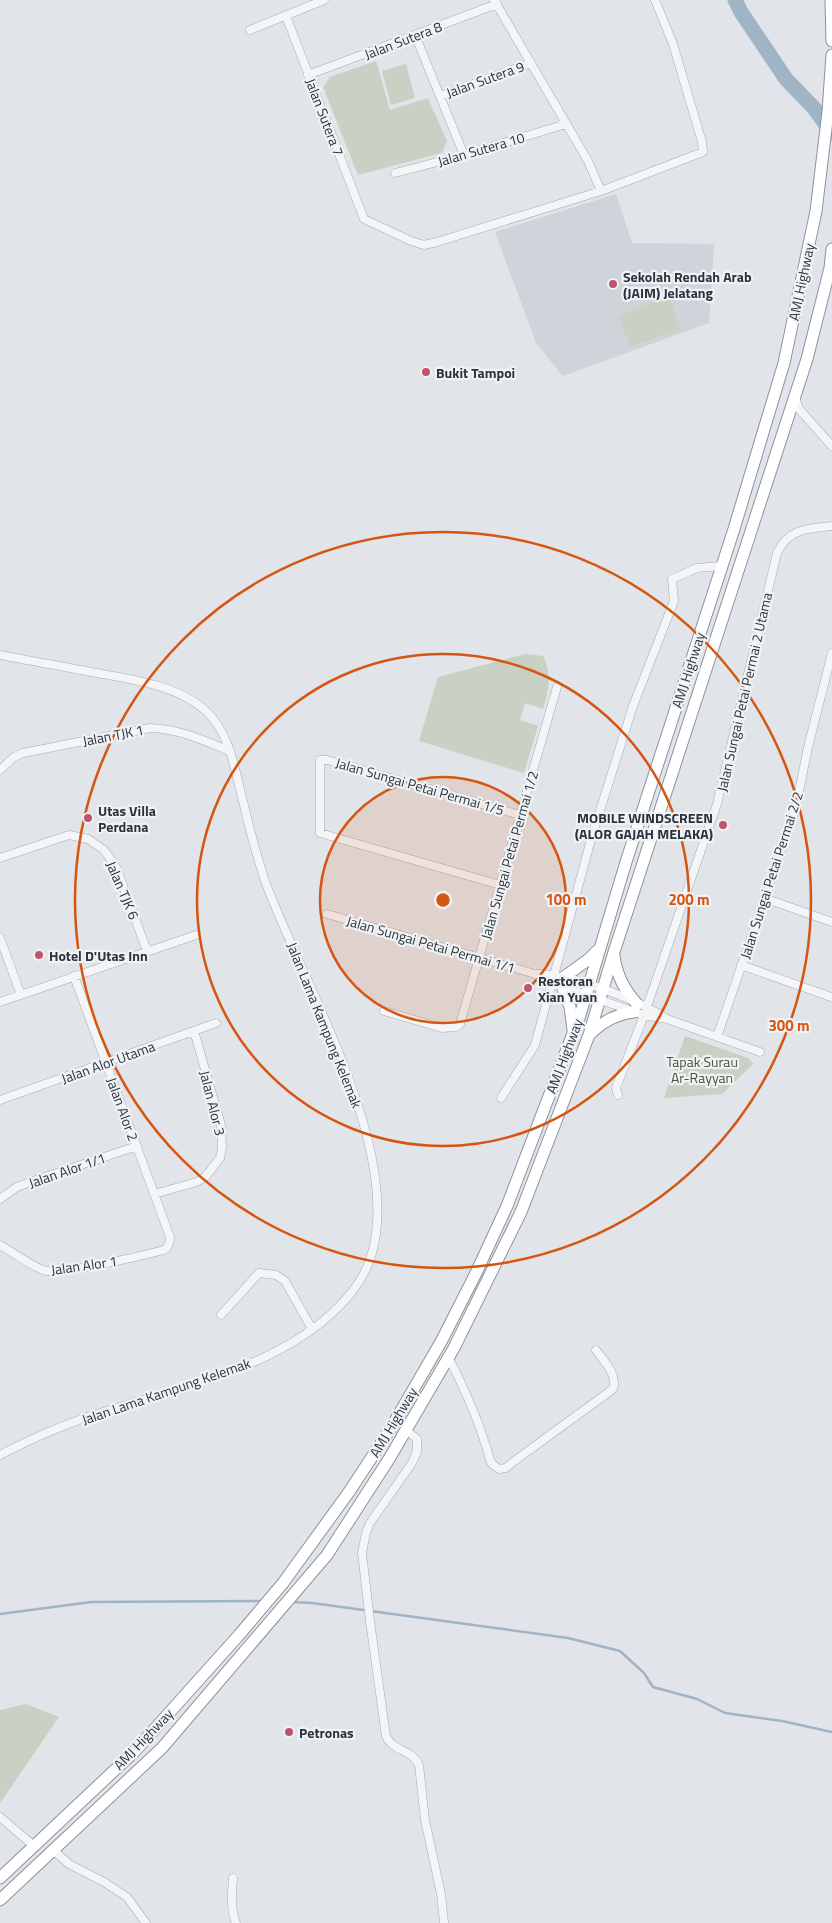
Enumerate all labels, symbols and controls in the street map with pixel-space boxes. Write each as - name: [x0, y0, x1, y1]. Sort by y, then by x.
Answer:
- street label: Jalan Sutera 8: [361, 16, 445, 64]
- street label: Jalan Sutera 9: [443, 55, 527, 103]
- street label: Jalan Sutera 7: [301, 75, 349, 159]
- street label: Jalan Sutera 10: [435, 127, 527, 171]
- street label: AMJ Highway: [783, 241, 819, 323]
- place label: Sekolah Rendah Arab (JAIM) Jelatang: [623, 266, 752, 303]
- marker: Sekolah Rendah Arab (JAIM) Jelatang: [607, 278, 619, 290]
- place label: Bukit Tampoi: [436, 362, 515, 383]
- marker: Bukit Tampoi: [420, 366, 432, 378]
- street label: Jalan Sungai Petai Permai 2 Utama: [711, 590, 777, 794]
- street label: AMJ Highway: [666, 629, 710, 711]
- street label: Jalan TJK 1: [81, 719, 145, 751]
- street label: Jalan Sungai Petai Permai 1/5: [333, 752, 507, 820]
- street label: Jalan Sungai Petai Permai 1/2: [475, 768, 543, 942]
- street label: Jalan Sungai Petai Permai 2/2: [734, 789, 808, 961]
- place label: Utas Villa Perdana: [98, 800, 156, 837]
- place label: MOBILE WINDSCREEN (ALOR GAJAH MELAKA): [575, 807, 713, 844]
- marker: Utas Villa Perdana: [82, 812, 94, 824]
- marker: MOBILE WINDSCREEN (ALOR GAJAH MELAKA): [717, 819, 729, 831]
- street label: Jalan TJK 6: [101, 857, 145, 923]
- text: 100 m: [545, 888, 587, 911]
- text: 200 m: [668, 888, 710, 911]
- centre of rings: [434, 891, 452, 909]
- street label: Jalan Sungai Petai Permai 1/1: [344, 910, 518, 978]
- street label: Jalan Lama Kampung Kelemak: [282, 939, 368, 1111]
- place label: Hotel D'Utas Inn: [49, 945, 148, 966]
- marker: Hotel D'Utas Inn: [33, 949, 45, 961]
- place label: Restoran Xian Yuan: [538, 970, 597, 1007]
- marker: Restoran Xian Yuan: [522, 982, 534, 994]
- text: 300 m: [768, 1014, 810, 1037]
- street label: AMJ Highway: [540, 1015, 588, 1096]
- street label: Jalan Alor Utama: [58, 1035, 158, 1089]
- park label: Tapak Surau Ar-Rayyan: [666, 1051, 738, 1088]
- street label: Jalan Alor 3: [195, 1068, 231, 1138]
- street label: Jalan Alor 2: [102, 1074, 144, 1144]
- street label: Jalan Alor 1/1: [26, 1147, 108, 1193]
- street label: Jalan Alor 1: [50, 1250, 118, 1280]
- street label: Jalan Lama Kampung Kelemak: [79, 1352, 253, 1430]
- street label: AMJ Highway: [364, 1383, 422, 1461]
- street label: AMJ Highway: [108, 1703, 178, 1775]
- place label: Petronas: [299, 1722, 354, 1743]
- marker: Petronas: [283, 1726, 295, 1738]

